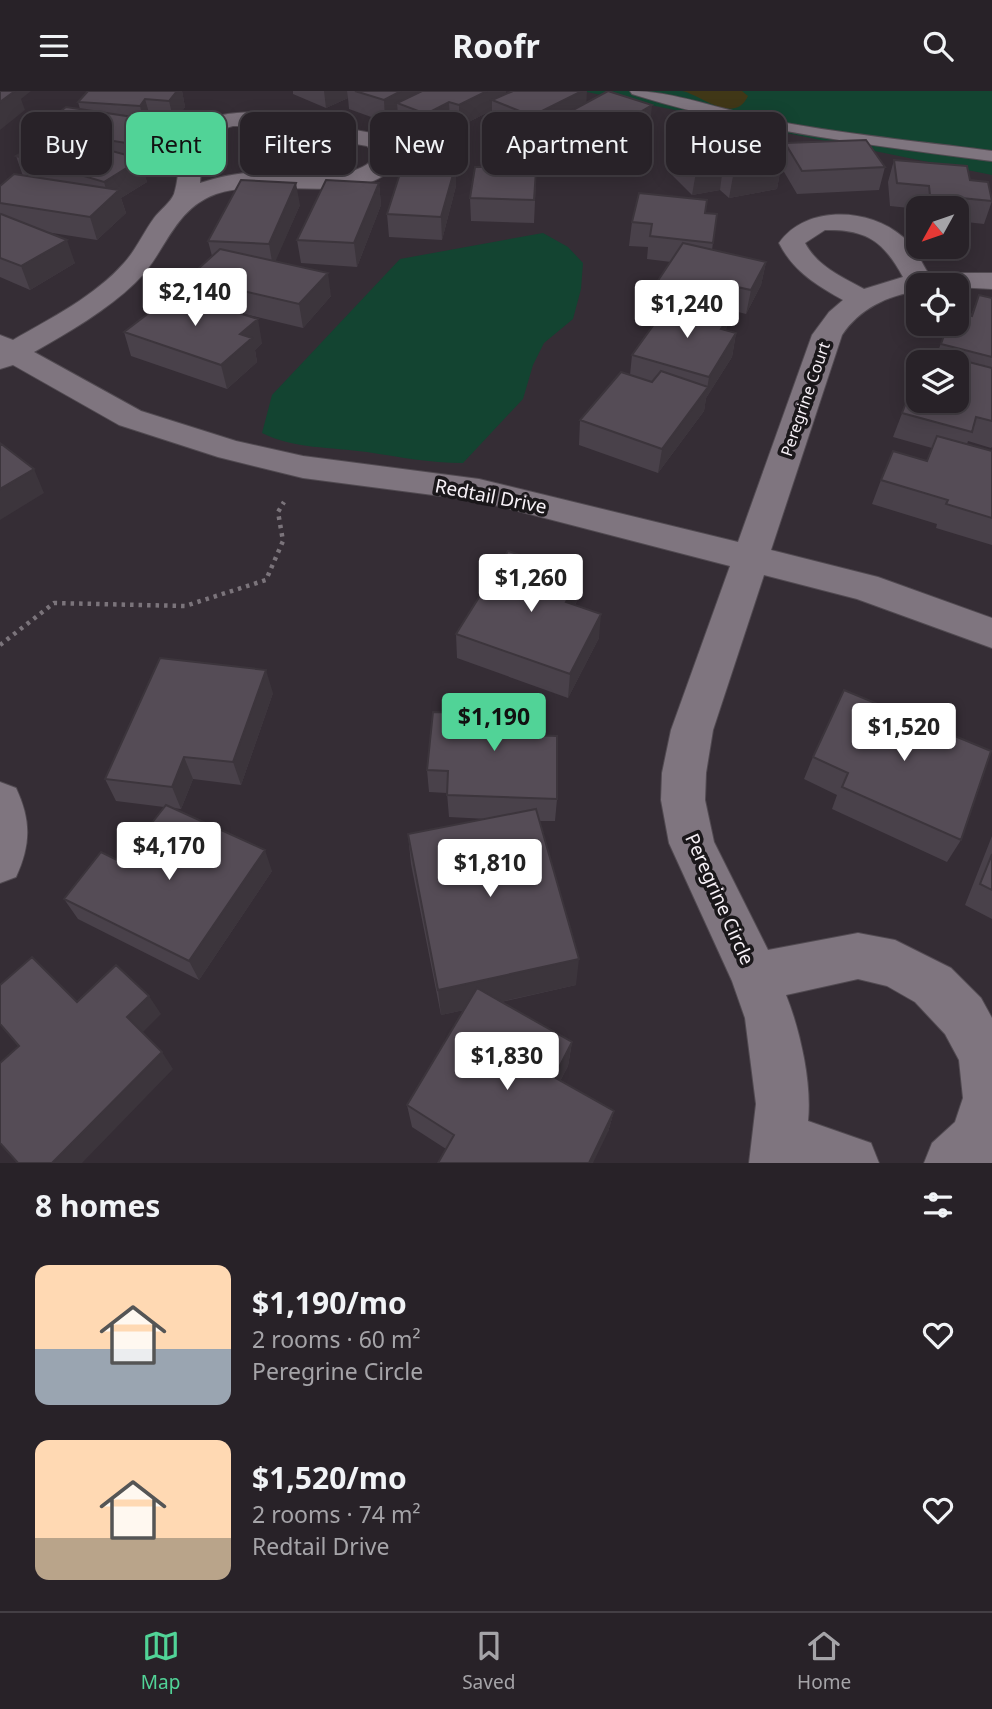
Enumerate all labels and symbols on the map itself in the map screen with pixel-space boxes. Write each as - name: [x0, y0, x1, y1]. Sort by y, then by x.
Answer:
- north arrow: [906, 196, 970, 259]
- pin: $2,140: [138, 268, 252, 328]
- pin: $1,240: [630, 281, 744, 340]
- street label: Peregrine Court: [775, 339, 835, 459]
- street label: Redtail Drive: [433, 472, 549, 520]
- pin: $1,260: [474, 554, 588, 614]
- pin: $1,190: [437, 693, 551, 753]
- pin: $1,520: [847, 703, 961, 763]
- pin: $4,170: [112, 823, 226, 882]
- street label: Peregrine Circle: [679, 829, 761, 969]
- pin: $1,810: [433, 839, 547, 899]
- pin: $1,830: [450, 1033, 564, 1092]

